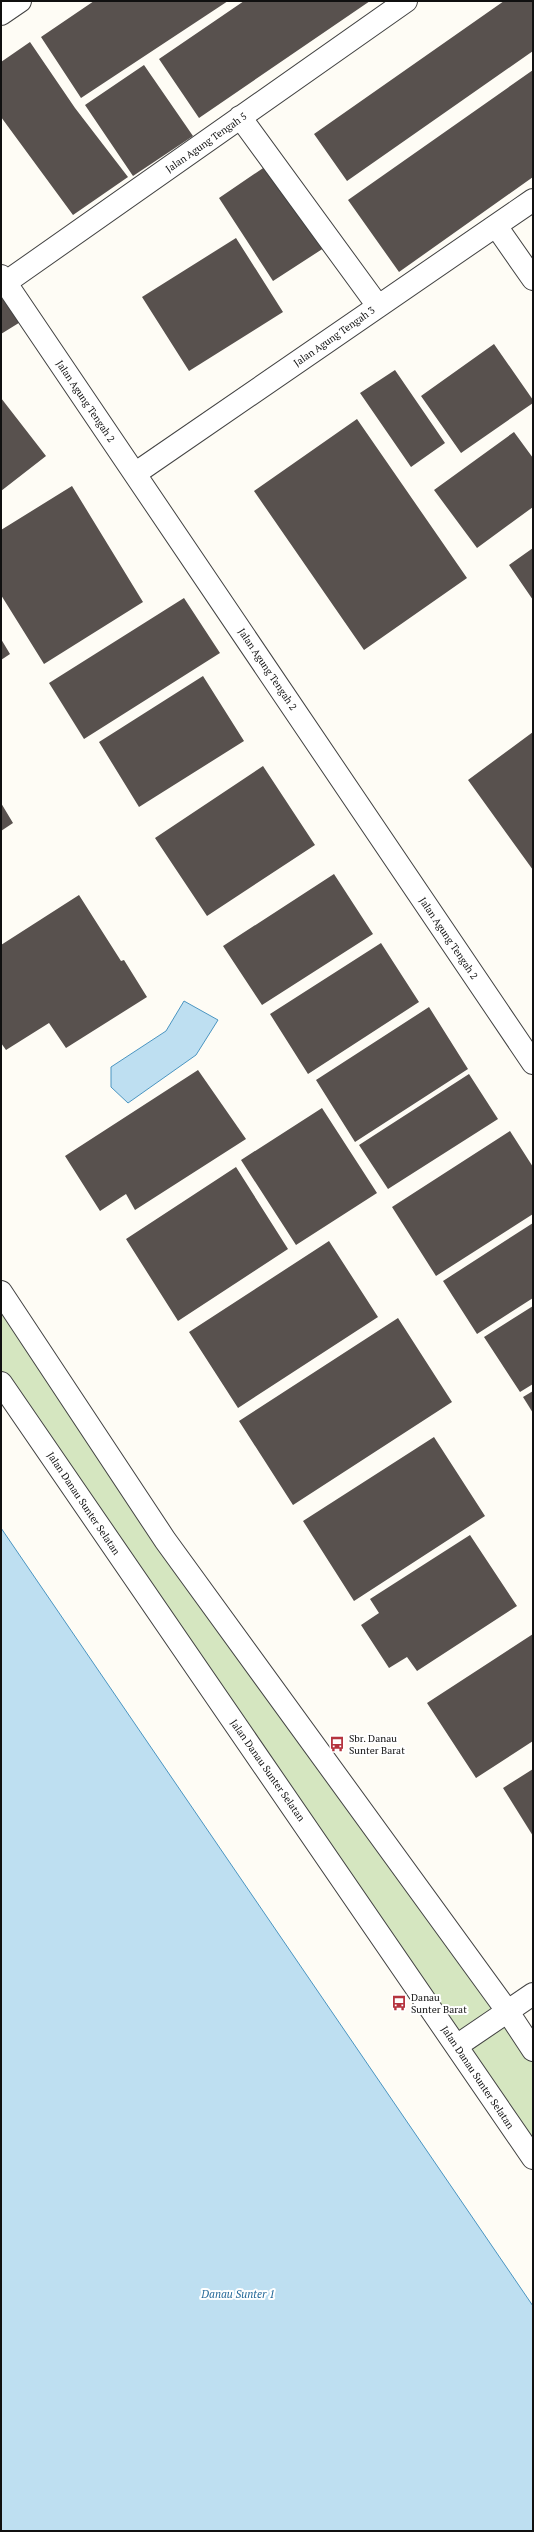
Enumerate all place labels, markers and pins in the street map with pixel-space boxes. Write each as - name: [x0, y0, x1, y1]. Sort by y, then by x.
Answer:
- place label: Sbr. Danau Sunter Barat: [349, 1732, 405, 1757]
- bus stop icon: Sbr. Danau Sunter Barat: [328, 1735, 346, 1753]
- place label: Danau Sunter Barat: [411, 1991, 467, 2016]
- bus stop icon: Danau Sunter Barat: [390, 1994, 408, 2012]

